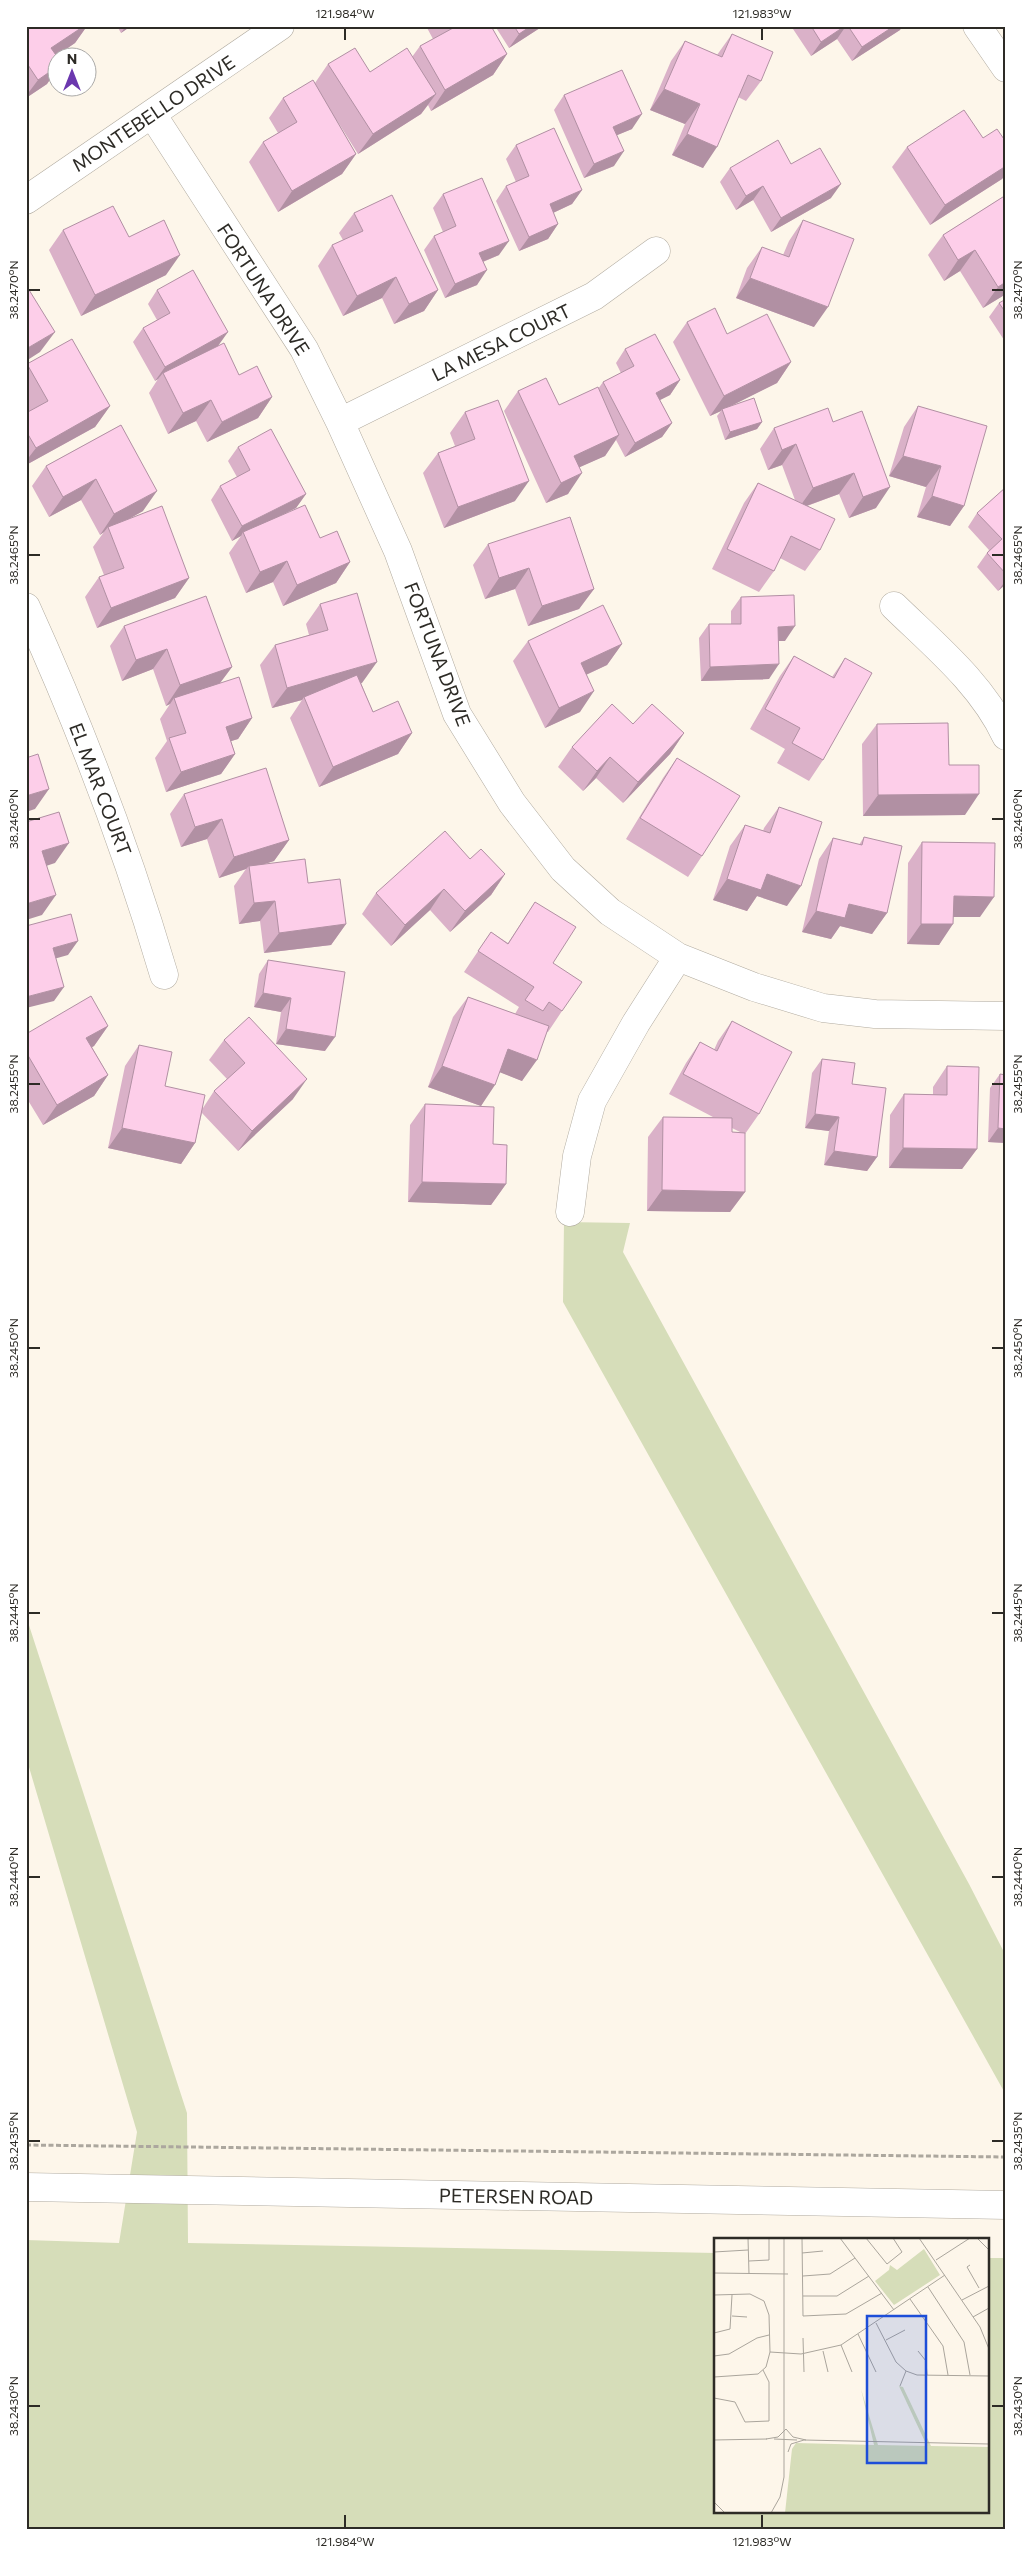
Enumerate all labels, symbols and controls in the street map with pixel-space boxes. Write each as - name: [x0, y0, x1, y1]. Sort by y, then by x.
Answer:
- text: 121.984°W: [315, 6, 375, 20]
- text: 121.983°W: [733, 6, 791, 20]
- north arrow: [48, 48, 98, 98]
- street label: MONTEBELLO DRIVE: [67, 50, 239, 176]
- street label: FORTUNA DRIVE: [213, 219, 315, 359]
- text: 38.2470°N: [6, 261, 20, 319]
- text: 38.2470°N: [1010, 261, 1024, 319]
- street label: LA MESA COURT: [428, 298, 574, 386]
- text: 38.2465°N: [6, 525, 20, 585]
- text: 38.2465°N: [1010, 525, 1024, 585]
- street label: FORTUNA DRIVE: [400, 579, 476, 729]
- street label: EL MAR COURT: [65, 719, 137, 859]
- text: 38.2460°N: [6, 789, 20, 849]
- text: 38.2460°N: [1010, 789, 1024, 849]
- text: 38.2455°N: [6, 1055, 20, 1113]
- text: 38.2455°N: [1010, 1055, 1024, 1113]
- text: 38.2450°N: [6, 1318, 20, 1378]
- text: 38.2450°N: [1010, 1318, 1024, 1378]
- text: 38.2445°N: [6, 1583, 20, 1643]
- text: 38.2445°N: [1010, 1583, 1024, 1643]
- text: 38.2440°N: [6, 1847, 20, 1907]
- text: 38.2440°N: [1010, 1847, 1024, 1907]
- text: 38.2435°N: [6, 2112, 20, 2170]
- text: 38.2435°N: [1010, 2112, 1024, 2170]
- street label: PETERSEN ROAD: [439, 2183, 593, 2209]
- inset map: [714, 2238, 990, 2512]
- text: 38.2430°N: [6, 2376, 20, 2436]
- text: 38.2430°N: [1010, 2376, 1024, 2436]
- text: 121.984°W: [315, 2534, 375, 2548]
- text: 121.983°W: [733, 2534, 791, 2548]

